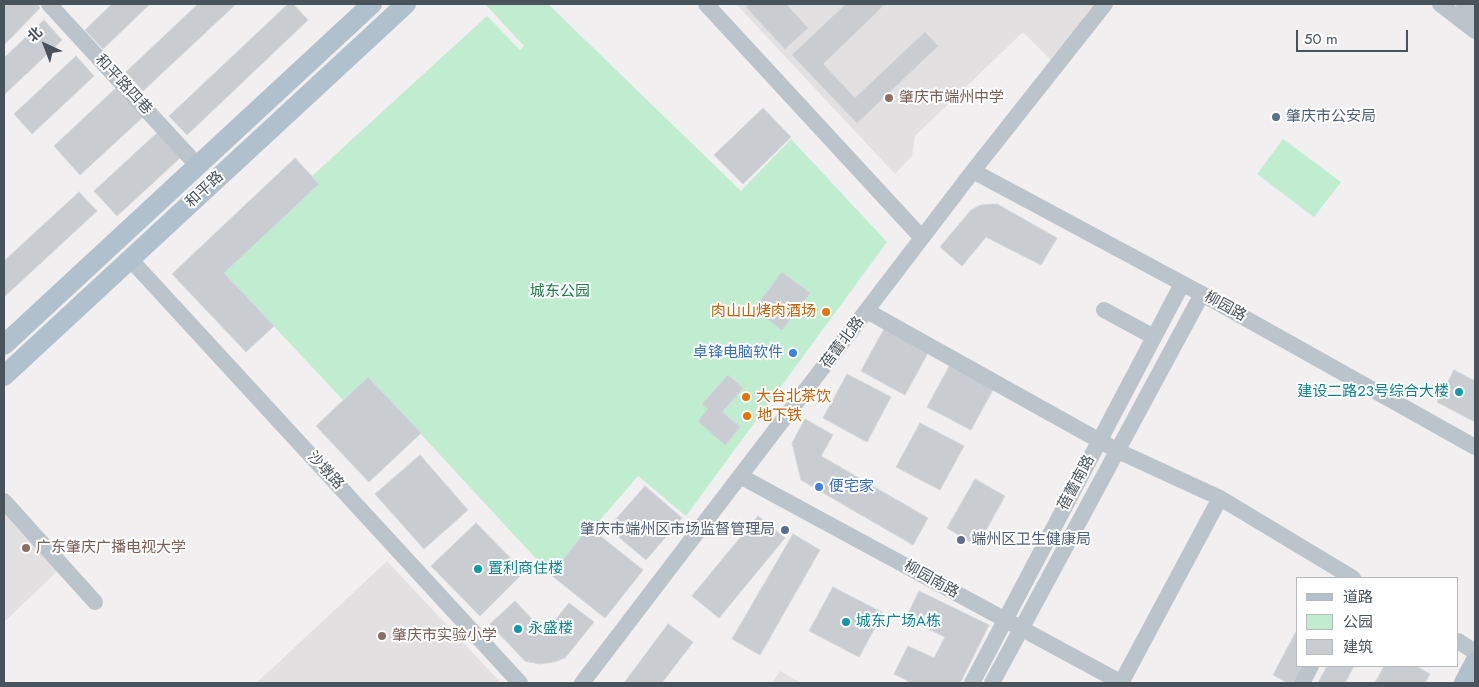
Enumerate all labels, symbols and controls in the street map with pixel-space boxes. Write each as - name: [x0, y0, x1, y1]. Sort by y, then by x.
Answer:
- north arrow: [20, 20, 70, 70]
- scale bar: [1299, 20, 1412, 52]
- text: 北: [23, 22, 47, 46]
- text: 50 m: [1304, 28, 1338, 50]
- street label: 和平路四巷: [91, 51, 155, 119]
- place label: 肇庆市端州中学: [899, 89, 1004, 107]
- marker: 肇庆市端州中学: [883, 92, 895, 104]
- place label: 肇庆市公安局: [1286, 108, 1376, 126]
- marker: 肇庆市公安局: [1270, 111, 1282, 123]
- street label: 和平路: [182, 168, 228, 212]
- park label: 城东公园: [530, 283, 590, 301]
- street label: 柳园路: [1201, 288, 1249, 326]
- place label: 肉山山烤肉酒场: [711, 303, 816, 321]
- marker: 肉山山烤肉酒场: [820, 306, 832, 318]
- street label: 蓓蕾北路: [818, 314, 868, 372]
- place label: 卓锋电脑软件: [693, 344, 783, 362]
- marker: 卓锋电脑软件: [787, 347, 799, 359]
- place label: 建设二路23号综合大楼: [1297, 383, 1449, 401]
- marker: 建设二路23号综合大楼: [1453, 386, 1465, 398]
- place label: 大台北茶饮: [756, 388, 831, 406]
- marker: 大台北茶饮: [740, 391, 752, 403]
- place label: 地下铁: [757, 407, 802, 425]
- marker: 地下铁: [741, 410, 753, 422]
- street label: 沙墩路: [303, 448, 347, 494]
- street label: 蓓蕾南路: [1055, 452, 1099, 514]
- place label: 便宅家: [829, 478, 874, 496]
- marker: 便宅家: [813, 481, 825, 493]
- place label: 肇庆市端州区市场监督管理局: [580, 521, 775, 539]
- marker: 肇庆市端州区市场监督管理局: [779, 524, 791, 536]
- place label: 端州区卫生健康局: [971, 531, 1091, 549]
- marker: 端州区卫生健康局: [955, 534, 967, 546]
- place label: 广东肇庆广播电视大学: [36, 539, 186, 557]
- marker: 广东肇庆广播电视大学: [20, 542, 32, 554]
- street label: 柳园南路: [900, 558, 962, 602]
- place label: 置利商住楼: [488, 560, 563, 578]
- marker: 置利商住楼: [472, 563, 484, 575]
- legend: [1296, 577, 1459, 667]
- text: 道路: [1343, 586, 1373, 608]
- text: 公园: [1343, 611, 1373, 633]
- place label: 城东广场A栋: [856, 613, 941, 631]
- marker: 城东广场A栋: [840, 616, 852, 628]
- place label: 永盛楼: [528, 620, 573, 638]
- marker: 永盛楼: [512, 623, 524, 635]
- place label: 肇庆市实验小学: [392, 627, 497, 645]
- marker: 肇庆市实验小学: [376, 630, 388, 642]
- text: 建筑: [1343, 636, 1373, 658]

